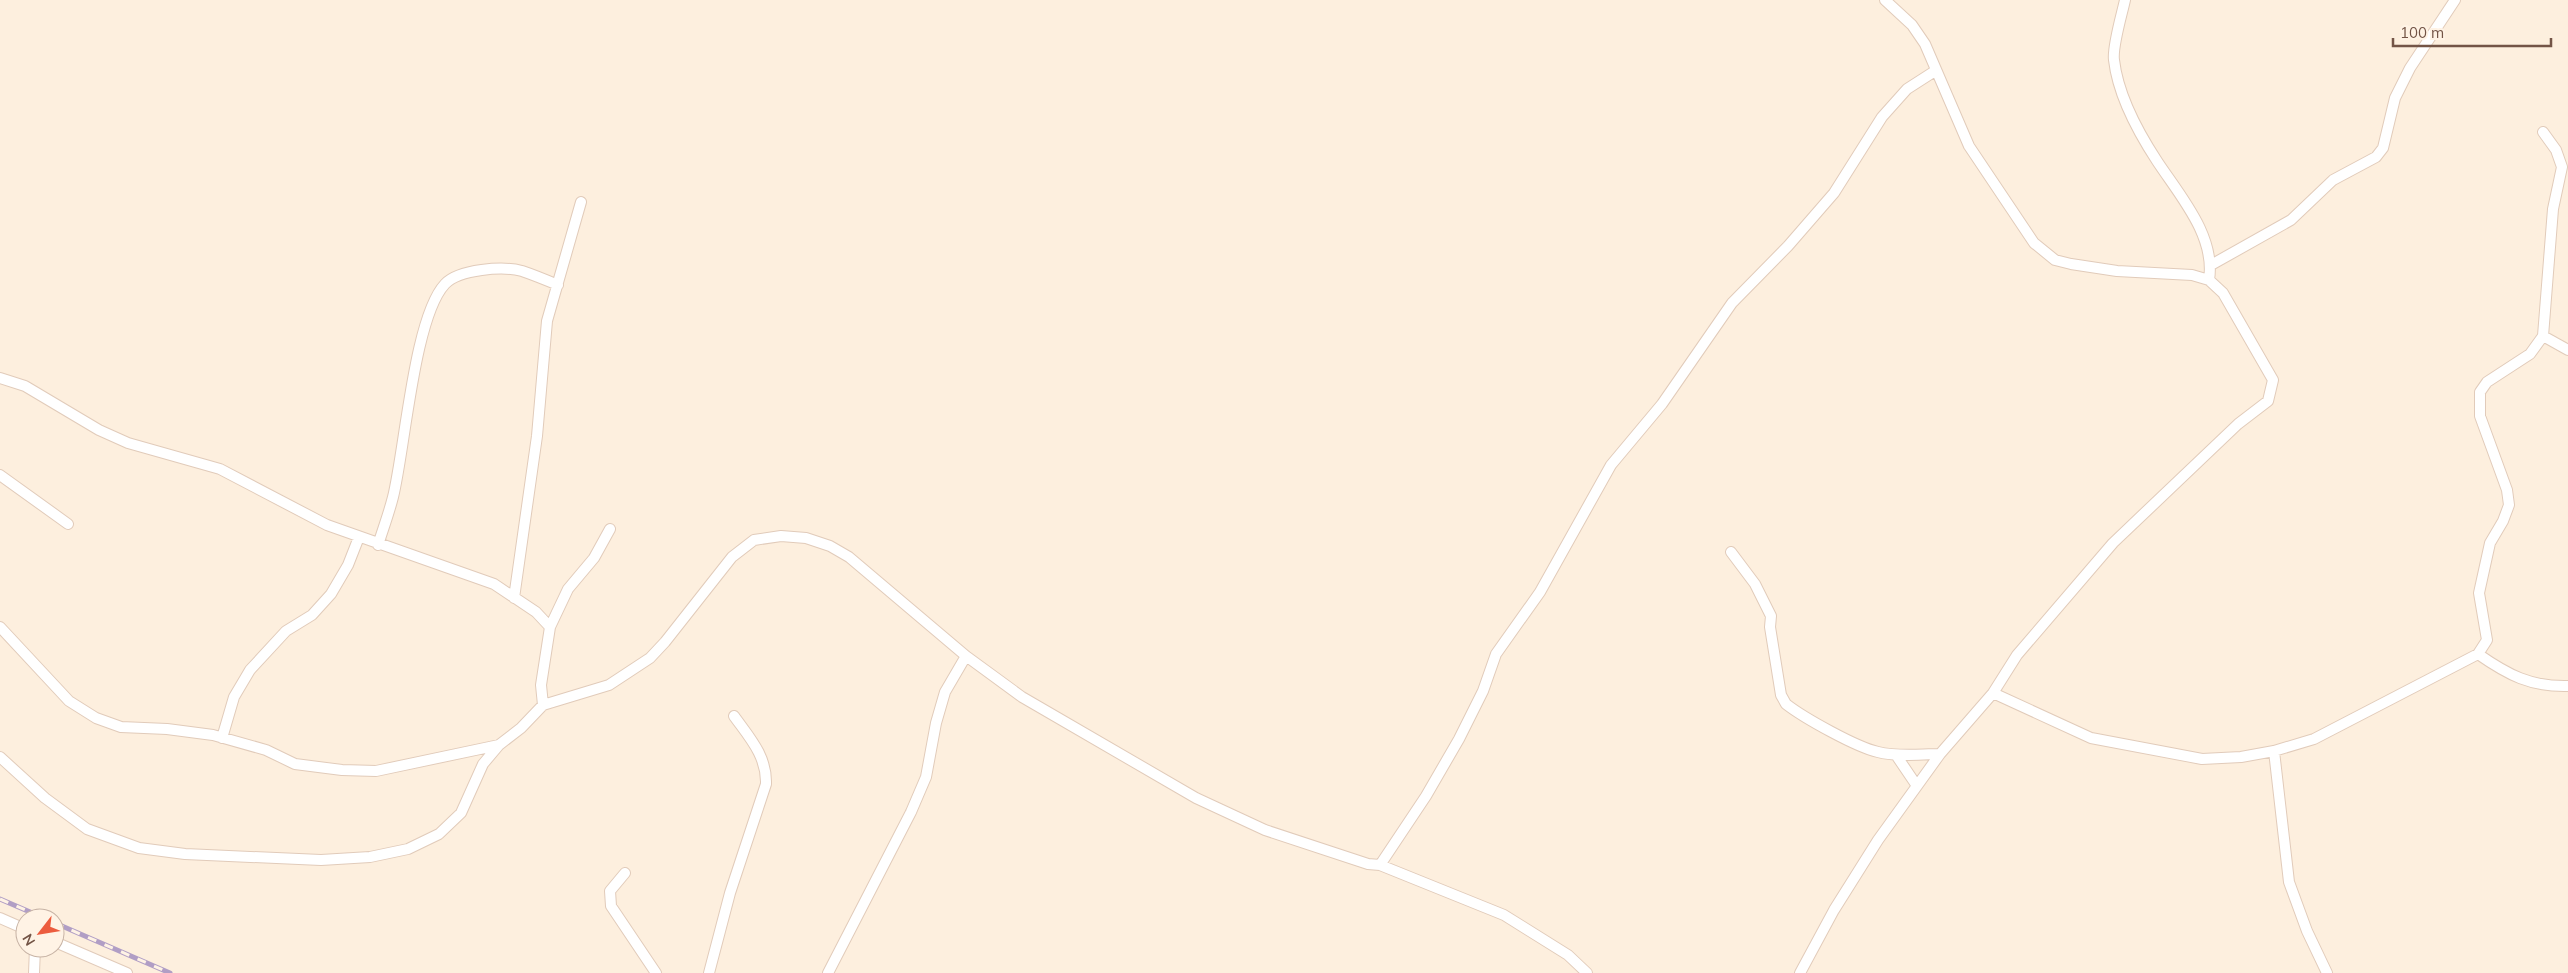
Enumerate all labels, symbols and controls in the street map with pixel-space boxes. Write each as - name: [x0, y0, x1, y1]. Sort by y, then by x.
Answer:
- scale bar: [2393, 15, 2550, 47]
- text: 100 m: [2400, 23, 2444, 42]
- north arrow: [15, 908, 65, 958]
- text: N: [18, 931, 39, 949]

